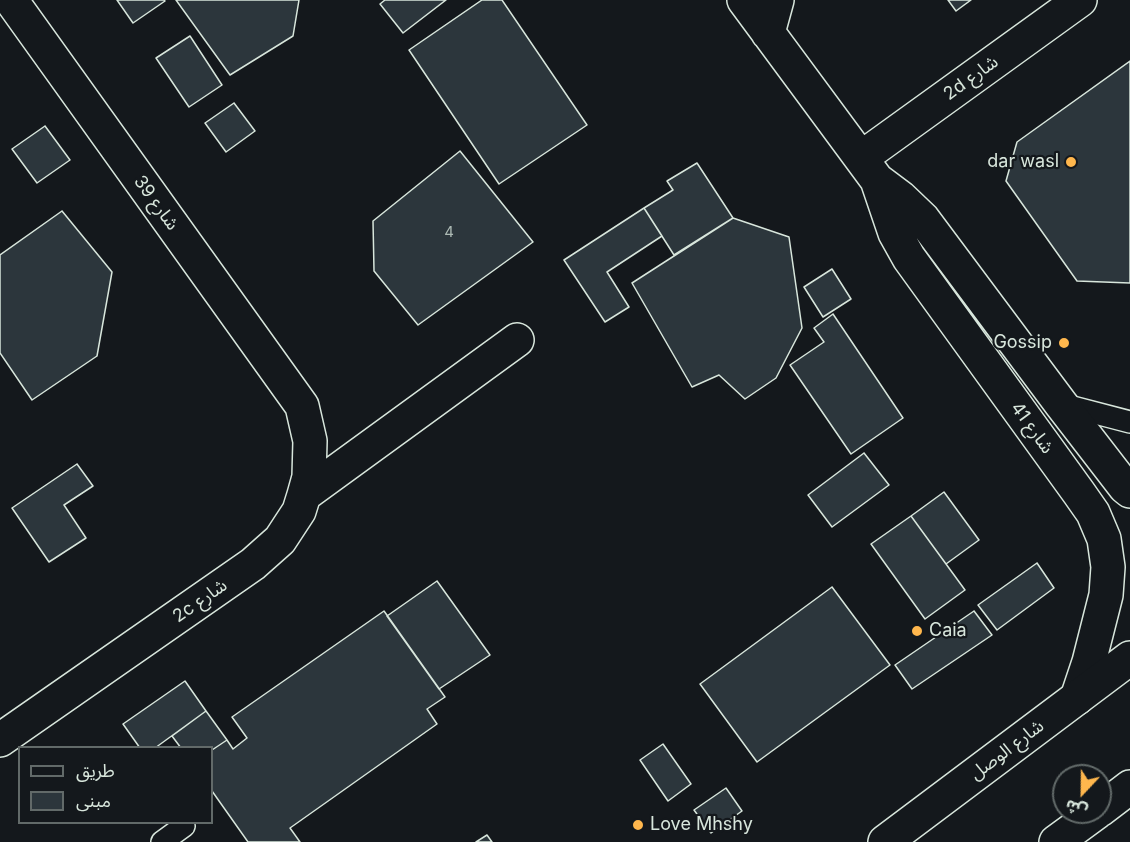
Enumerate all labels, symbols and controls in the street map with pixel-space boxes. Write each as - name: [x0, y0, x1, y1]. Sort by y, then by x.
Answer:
- street label: 2d شارع: [940, 51, 1002, 105]
- place label: dar wasl: [987, 151, 1059, 173]
- marker: dar wasl: [1064, 155, 1078, 169]
- street label: شارع 39: [129, 171, 183, 235]
- house number: 4: [444, 223, 454, 241]
- place label: Gossip: [993, 332, 1052, 354]
- marker: Gossip: [1057, 336, 1071, 350]
- street label: شارع 41: [1006, 398, 1058, 458]
- street label: 2c شارع: [169, 575, 231, 627]
- place label: Caia: [929, 620, 967, 642]
- marker: Caia: [910, 624, 924, 638]
- street label: شارع الوصل: [966, 715, 1048, 785]
- legend: [18, 746, 213, 824]
- text: طريق: [76, 760, 115, 781]
- north arrow: [1052, 764, 1112, 824]
- text: مبنى: [76, 790, 111, 811]
- text: ش: [1062, 795, 1090, 822]
- place label: Love Mhshy: [650, 814, 753, 836]
- marker: Love Mhshy: [631, 818, 645, 832]

